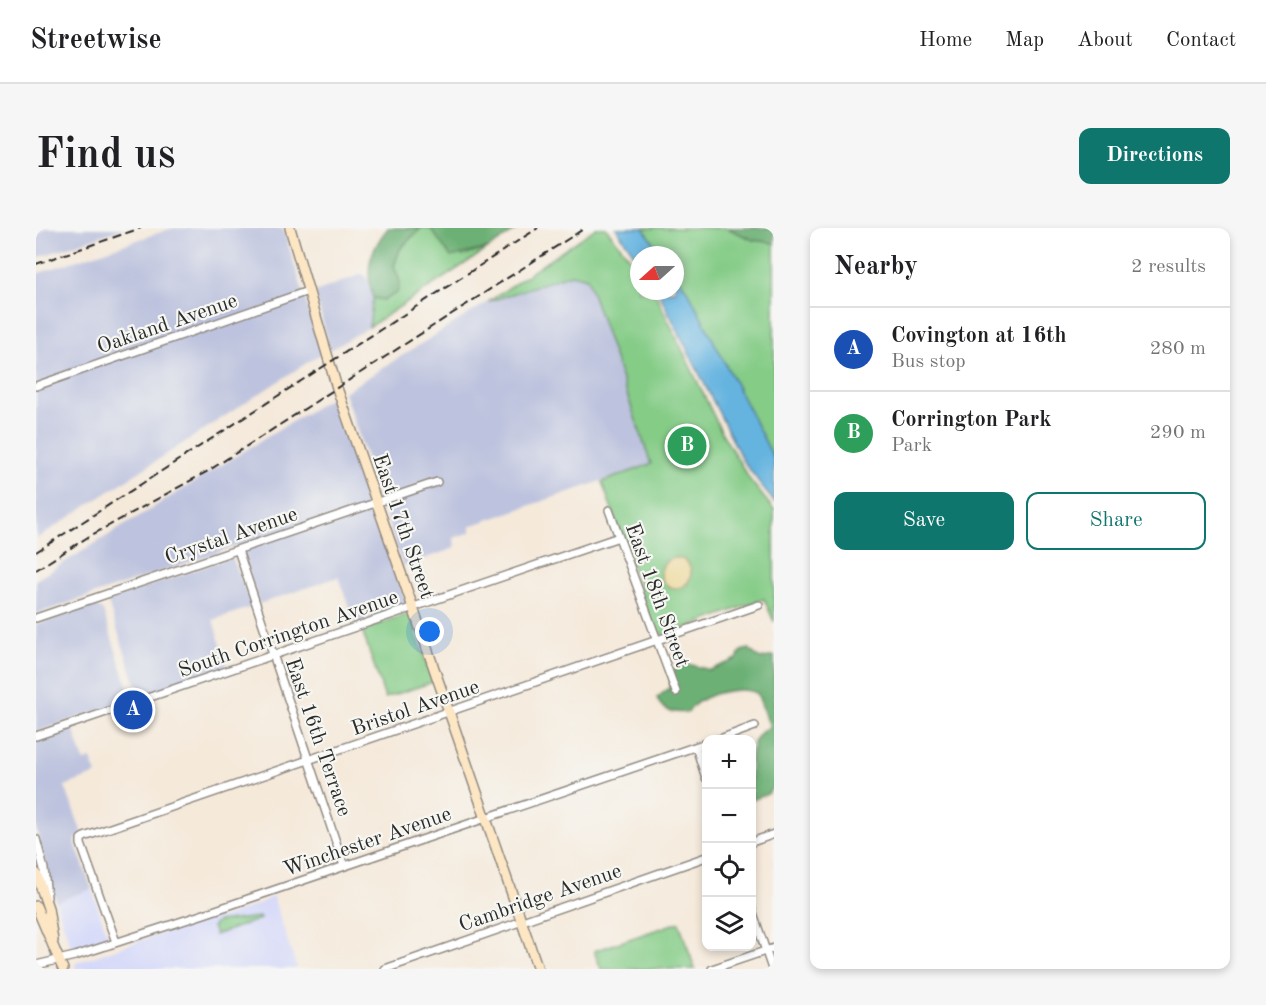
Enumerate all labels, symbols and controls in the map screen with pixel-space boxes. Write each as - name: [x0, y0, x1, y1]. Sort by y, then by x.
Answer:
- text: Streetwise: [30, 27, 162, 55]
- text: Home: [919, 30, 972, 51]
- text: Map: [1005, 30, 1044, 51]
- text: About: [1077, 30, 1133, 51]
- text: Contact: [1166, 30, 1236, 51]
- button: Directions: [1079, 128, 1230, 184]
- text: Find us: [36, 135, 175, 177]
- north arrow: [630, 246, 684, 300]
- text: Nearby: [834, 254, 918, 280]
- text: 2 results: [1131, 257, 1206, 277]
- street label: Oakland Avenue: [95, 291, 240, 358]
- text: Covington at 16th: [891, 325, 1066, 347]
- text: A: [846, 339, 861, 359]
- text: 280 m: [1150, 339, 1206, 359]
- text: Bus stop: [891, 352, 966, 372]
- text: Corrington Park: [891, 409, 1052, 431]
- text: B: [846, 423, 861, 443]
- text: 290 m: [1150, 423, 1206, 443]
- pin: B: [668, 424, 706, 468]
- text: Park: [891, 436, 932, 456]
- street label: East 17th Street: [368, 451, 437, 602]
- button: Save: [834, 492, 1014, 550]
- button: Share: [1026, 492, 1206, 550]
- street label: Crystal Avenue: [162, 504, 301, 569]
- street label: East 18th Street: [621, 521, 692, 670]
- street label: South Corrington Avenue: [176, 587, 401, 682]
- your location: [415, 617, 444, 646]
- street label: East 16th Terrace: [281, 656, 355, 819]
- street label: Bristol Avenue: [349, 677, 482, 740]
- pin: A: [114, 688, 152, 732]
- map controls: [702, 735, 756, 951]
- button: +: [702, 735, 756, 789]
- button: −: [702, 789, 756, 843]
- street label: Winchester Avenue: [281, 804, 454, 881]
- button: locate: [702, 843, 756, 897]
- street label: Cambridge Avenue: [456, 861, 625, 936]
- button: layers: [702, 897, 756, 951]

